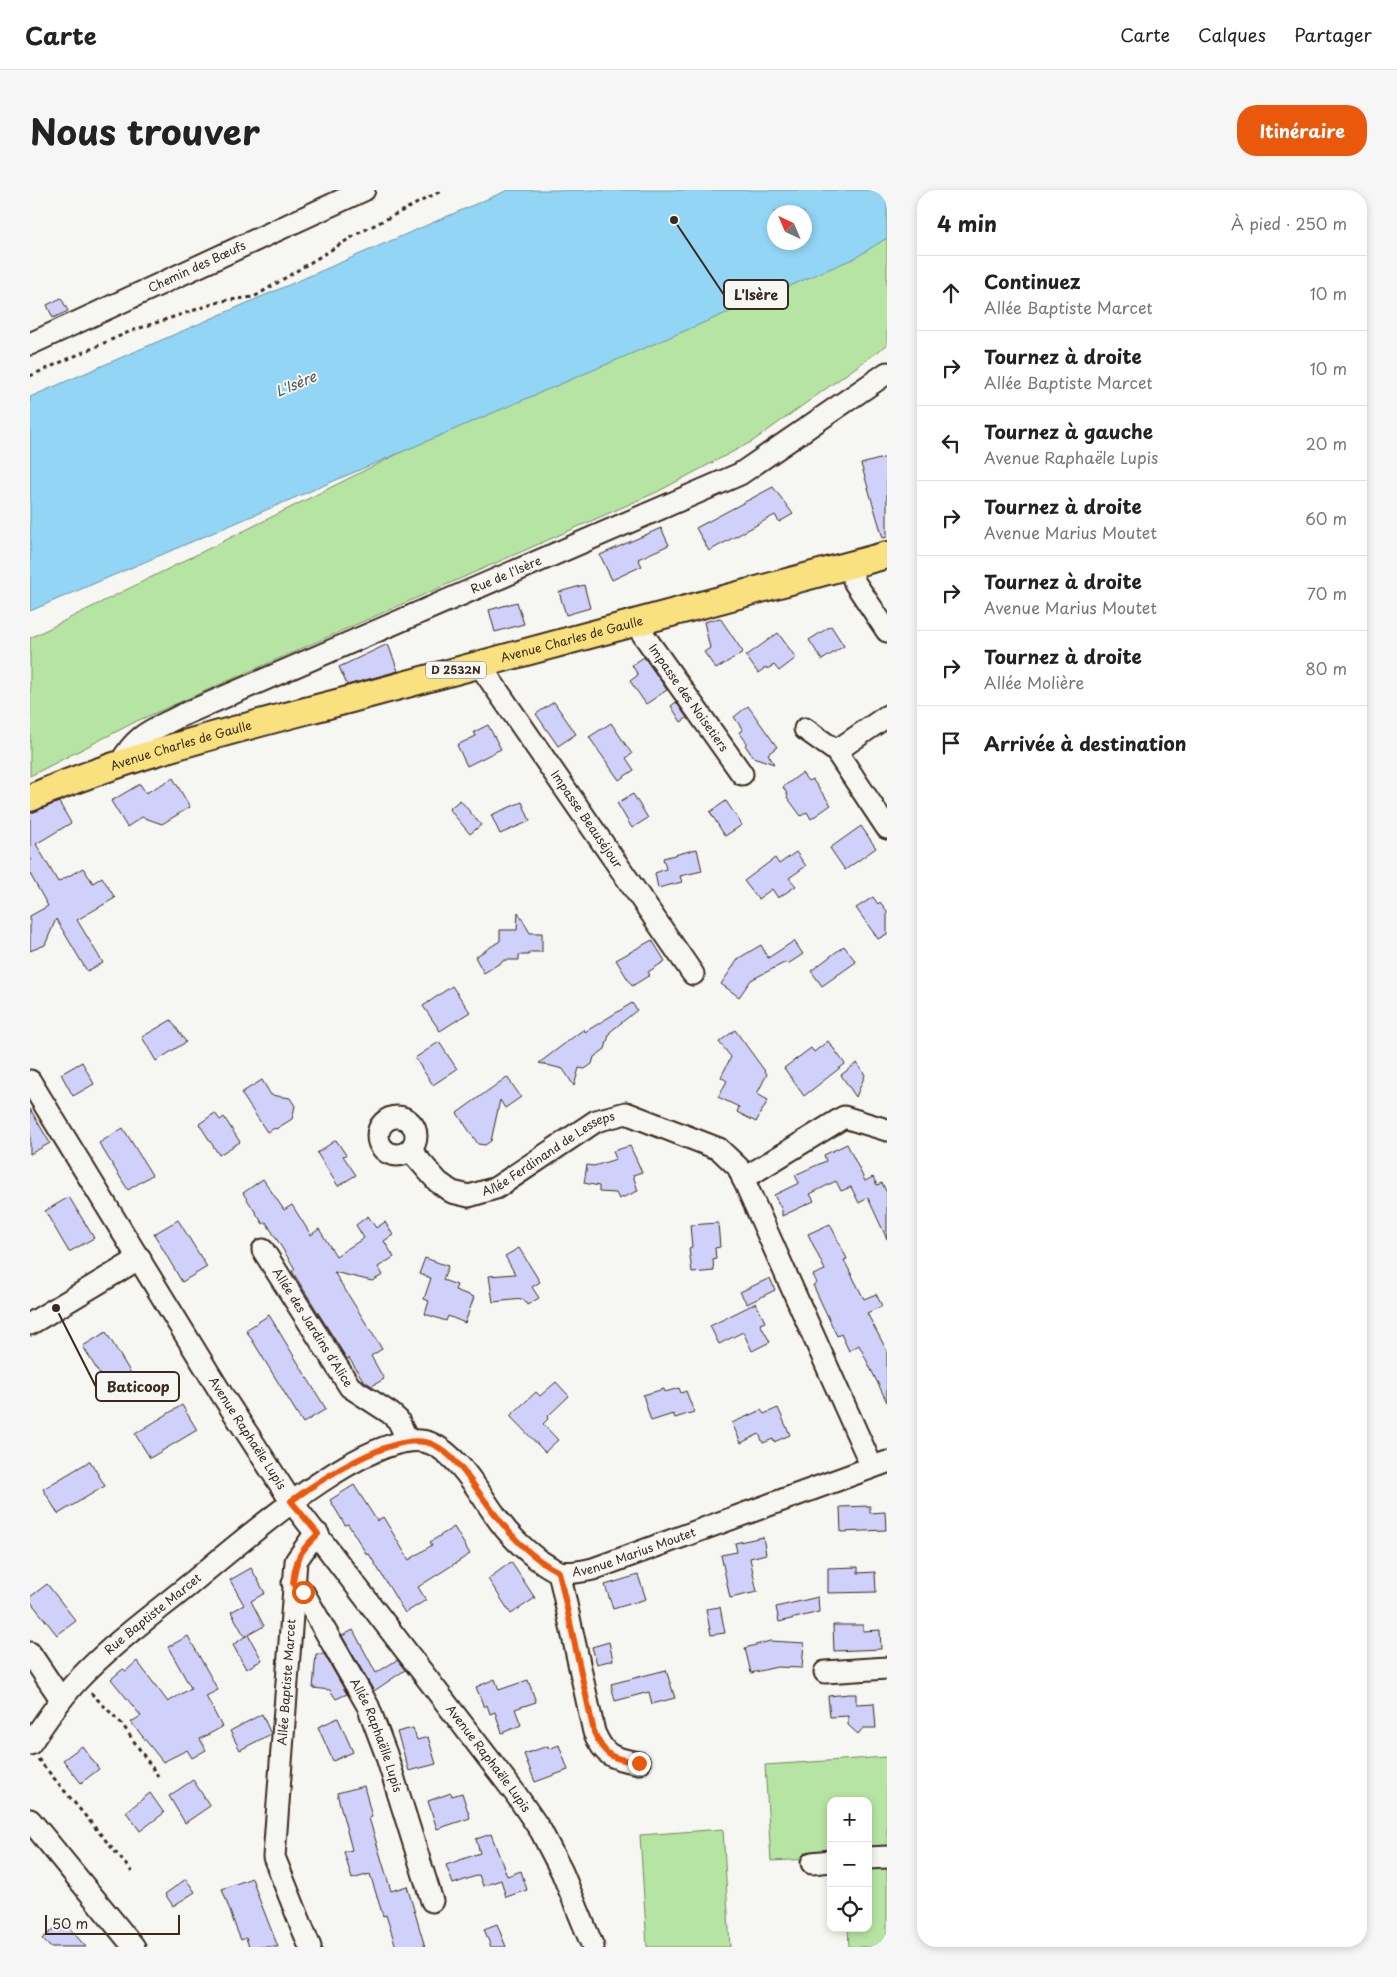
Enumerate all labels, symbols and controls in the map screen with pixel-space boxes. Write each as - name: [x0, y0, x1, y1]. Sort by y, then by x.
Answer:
- text: Carte: [25, 17, 97, 53]
- text: Carte: [1120, 21, 1170, 48]
- text: Calques: [1198, 21, 1266, 48]
- text: Partager: [1294, 21, 1372, 48]
- text: Nous trouver: [30, 104, 260, 157]
- button: Itinéraire: [1237, 105, 1367, 156]
- north arrow: [767, 205, 812, 250]
- text: 4 min: [937, 207, 997, 239]
- text: À pied · 250 m: [1231, 211, 1347, 235]
- street label: Chemin des Bœufs: [145, 236, 249, 296]
- text: Continuez: [984, 267, 1081, 295]
- icon: ahead: [937, 279, 965, 307]
- callout: L'Isère: [724, 280, 788, 309]
- text: 10 m: [1310, 281, 1347, 305]
- text: L'Isère: [734, 284, 778, 305]
- text: Allée Baptiste Marcet: [984, 295, 1153, 319]
- text: Tournez à droite: [984, 342, 1142, 370]
- icon: right: [937, 354, 965, 382]
- text: 10 m: [1310, 356, 1347, 380]
- water label: L'Isère: [272, 365, 321, 402]
- text: Allée Baptiste Marcet: [984, 370, 1153, 394]
- text: Tournez à gauche: [984, 417, 1153, 445]
- icon: left: [937, 429, 965, 457]
- text: 20 m: [1306, 431, 1347, 455]
- text: Avenue Raphaële Lupis: [984, 445, 1158, 469]
- text: Tournez à droite: [984, 492, 1142, 520]
- icon: right: [937, 504, 965, 532]
- text: 60 m: [1305, 506, 1347, 530]
- text: Avenue Marius Moutet: [984, 520, 1157, 544]
- street label: Rue de l'Isère: [468, 551, 544, 597]
- text: Tournez à droite: [984, 567, 1142, 595]
- icon: right: [937, 579, 965, 607]
- text: 70 m: [1307, 581, 1347, 605]
- text: Avenue Marius Moutet: [984, 595, 1157, 619]
- street label: Avenue Charles de Gaulle: [498, 611, 645, 666]
- street label: Impasse des Noisetiers: [645, 640, 734, 755]
- text: Tournez à droite: [984, 642, 1142, 670]
- icon: right: [937, 654, 965, 682]
- text: 80 m: [1305, 656, 1347, 680]
- road number: D 2532N: [426, 662, 486, 678]
- text: Allée Molière: [984, 670, 1084, 694]
- street label: Avenue Charles de Gaulle: [108, 716, 253, 774]
- icon: arrive: [937, 729, 965, 757]
- text: Arrivée à destination: [984, 729, 1187, 757]
- street label: Impasse Beauséjour: [547, 766, 628, 872]
- street label: Allée Ferdinand de Lesseps: [479, 1106, 617, 1200]
- street label: Allée des Jardins d'Alice: [269, 1264, 358, 1390]
- callout: Baticoop: [96, 1372, 179, 1401]
- street label: Avenue Raphaële Lupis: [205, 1373, 291, 1493]
- text: Baticoop: [106, 1376, 170, 1397]
- street label: Avenue Marius Moutet: [571, 1522, 698, 1581]
- street label: Rue Baptiste Marcet: [100, 1568, 205, 1658]
- route start: [292, 1581, 315, 1604]
- street label: Allée Baptiste Marcet: [272, 1618, 300, 1746]
- street label: Allée Raphaëlle Lupis: [346, 1675, 408, 1795]
- street label: Avenue Raphaële Lupis: [442, 1700, 536, 1816]
- route end: [628, 1752, 651, 1775]
- map controls: [827, 1797, 872, 1932]
- button: +: [827, 1797, 872, 1842]
- button: −: [827, 1842, 872, 1887]
- button: locate: [827, 1887, 872, 1932]
- scale bar: [45, 1912, 180, 1935]
- text: 50 m: [52, 1913, 88, 1934]

